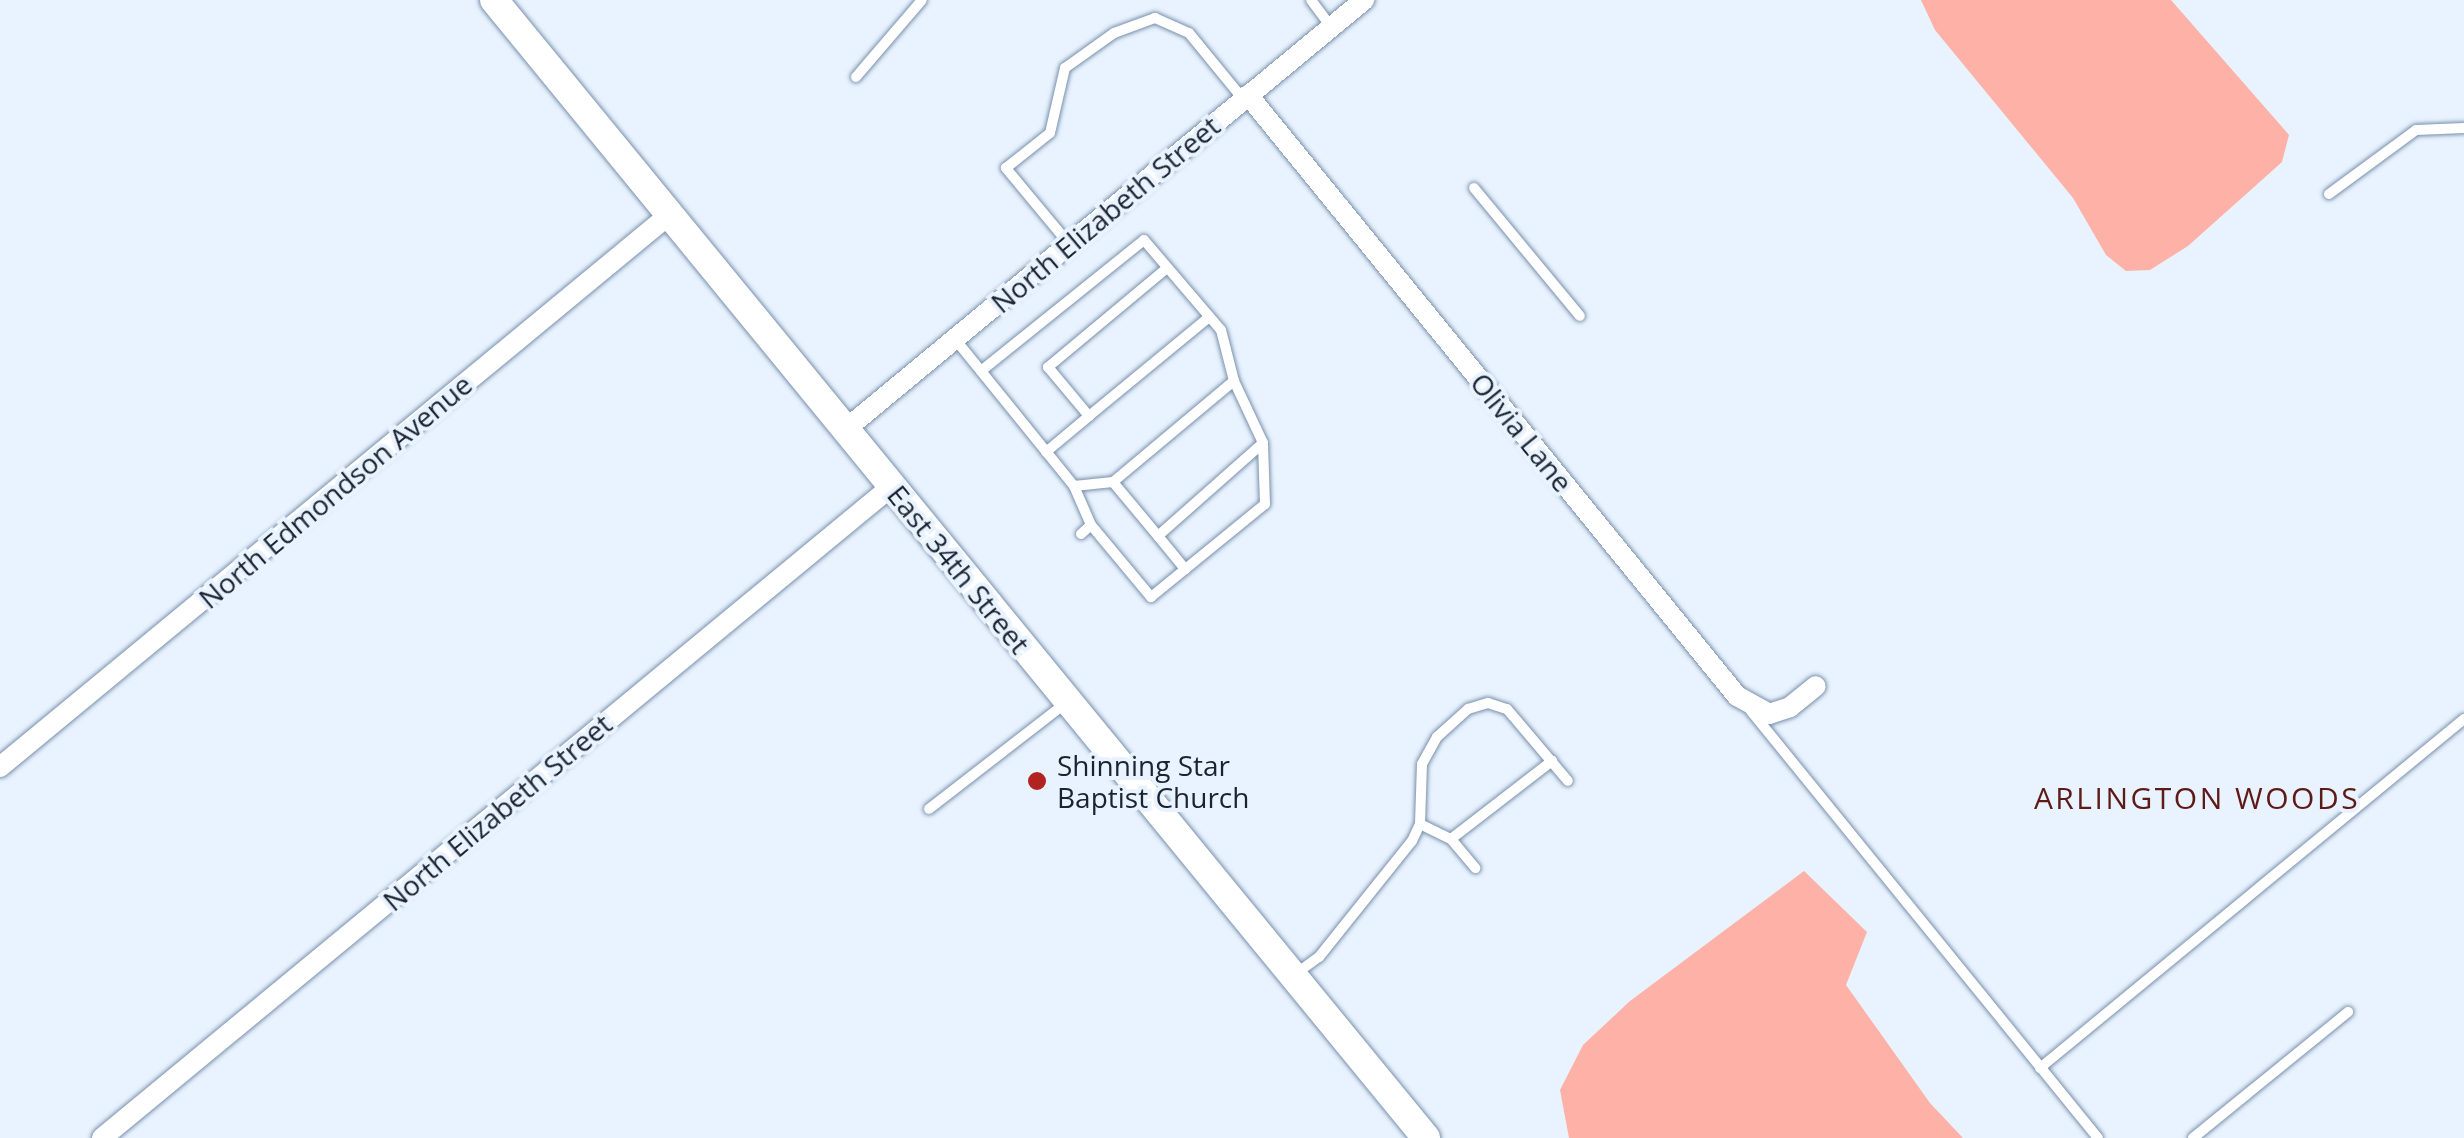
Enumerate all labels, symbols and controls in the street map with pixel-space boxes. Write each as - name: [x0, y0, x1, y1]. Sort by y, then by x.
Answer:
- street label: North Elizabeth Street: [984, 109, 1226, 319]
- street label: Olivia Lane: [1464, 366, 1580, 498]
- street label: North Edmondson Avenue: [192, 367, 478, 615]
- street label: East 34th Street: [881, 478, 1037, 660]
- street label: North Elizabeth Street: [376, 707, 618, 917]
- place label: Shinning Star Baptist Church: [1057, 748, 1249, 814]
- marker: Shinning Star Baptist Church: [1026, 770, 1048, 792]
- district label: ARLINGTON WOODS: [2034, 780, 2360, 816]

